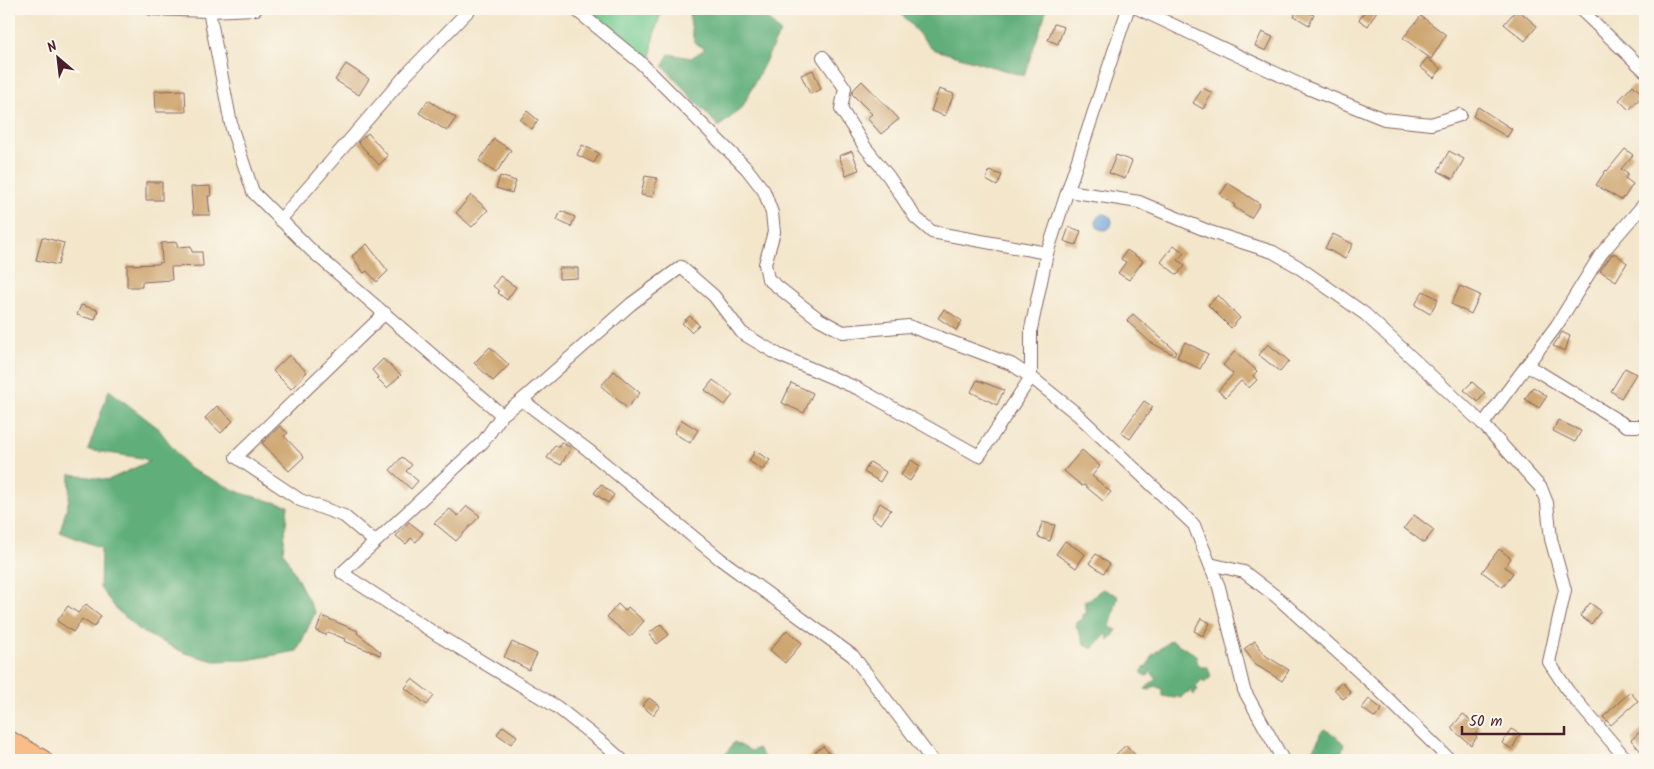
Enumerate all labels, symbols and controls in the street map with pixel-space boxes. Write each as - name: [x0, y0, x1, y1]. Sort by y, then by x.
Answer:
- north arrow: [32, 32, 82, 82]
- text: N: [43, 36, 62, 59]
- scale bar: [1462, 704, 1564, 736]
- text: 50 m: [1469, 710, 1503, 734]

